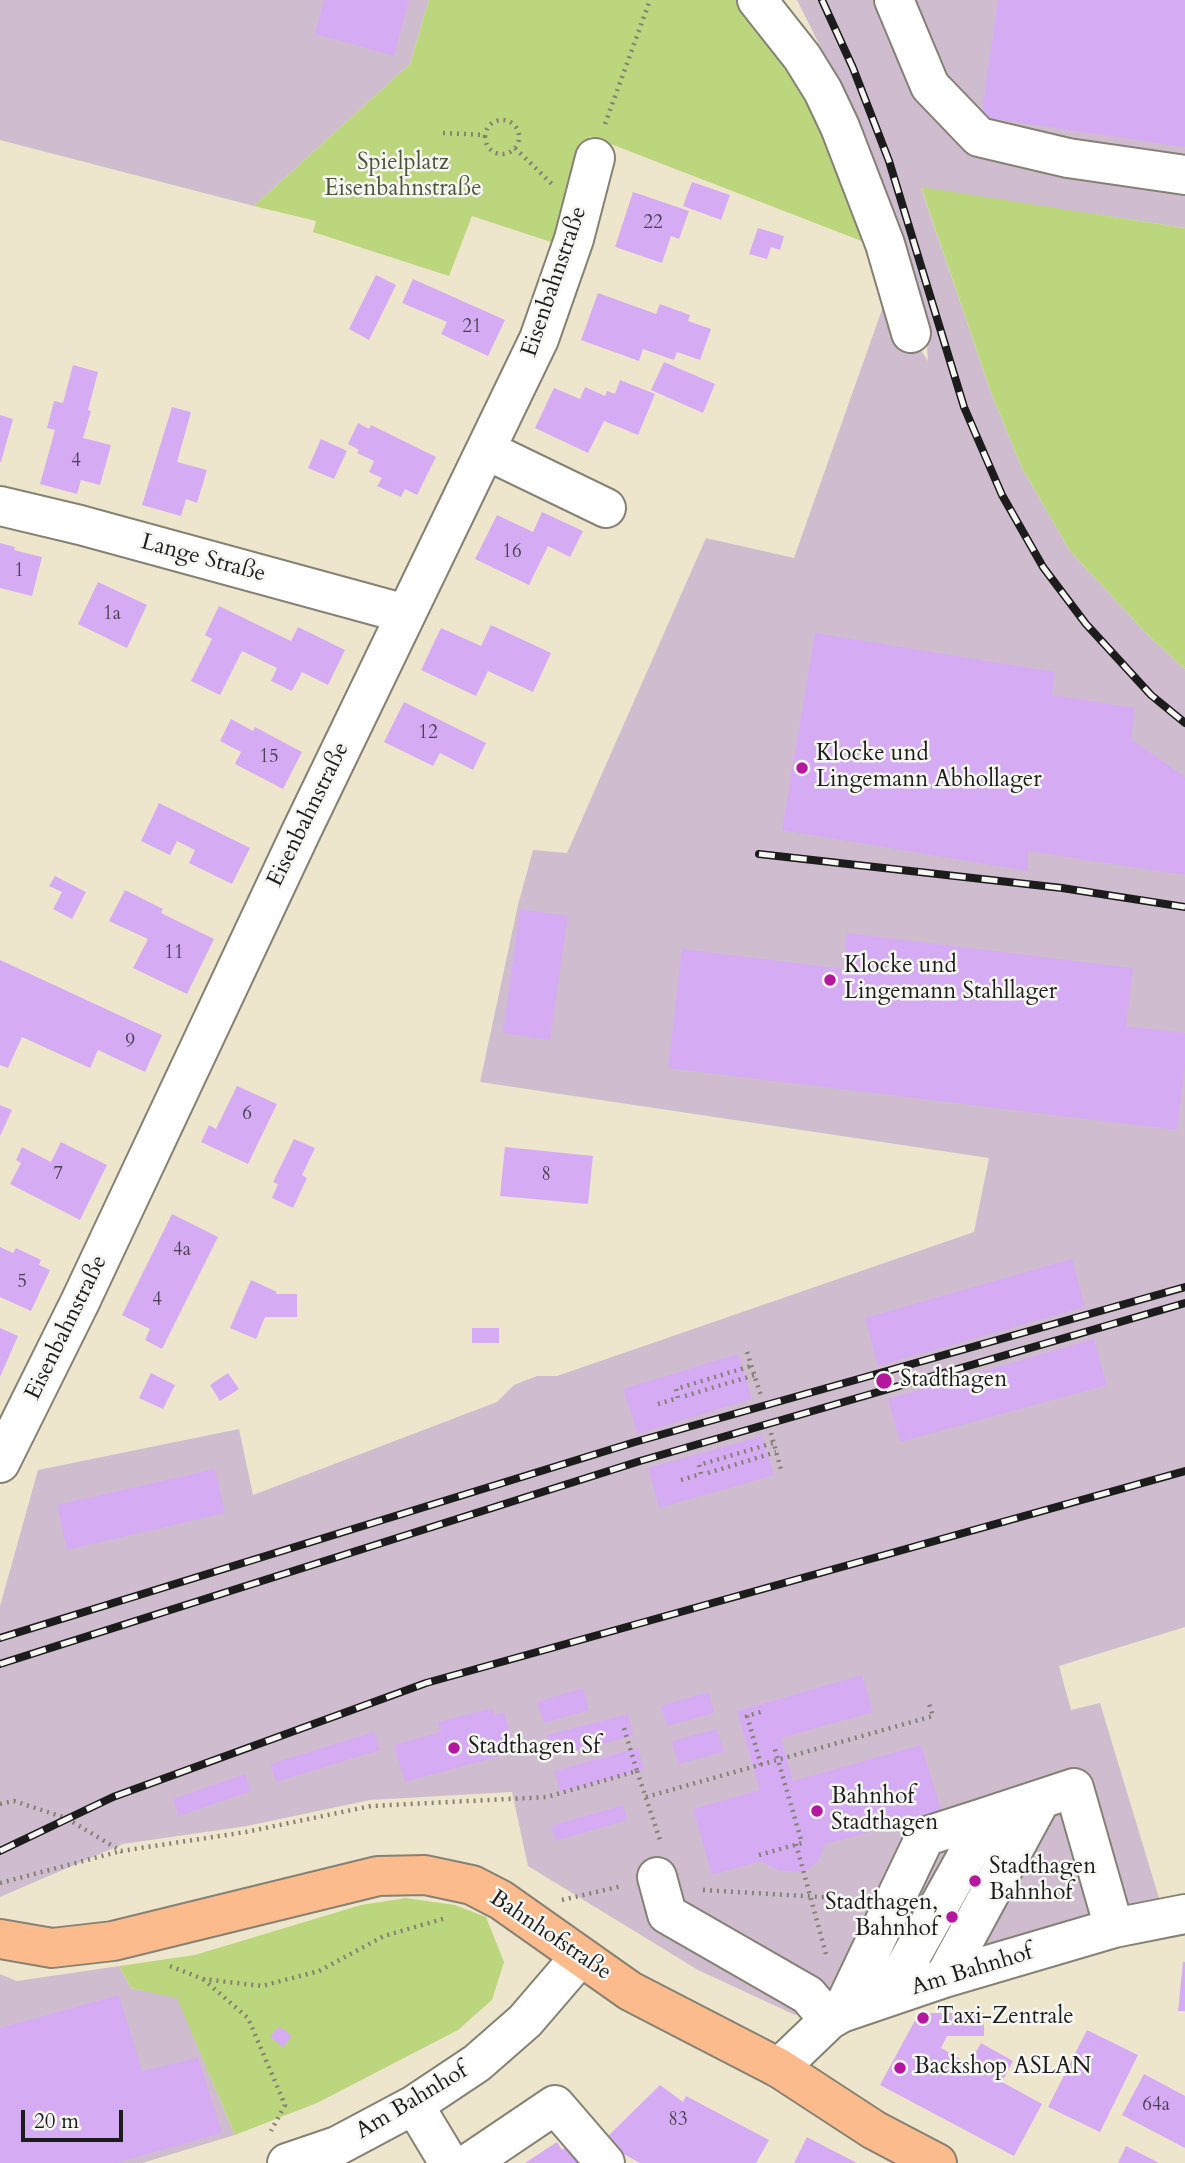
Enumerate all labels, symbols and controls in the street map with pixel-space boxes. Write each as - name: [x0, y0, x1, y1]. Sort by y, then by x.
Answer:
- park label: Spielplatz Eisenbahnstraße: [324, 150, 482, 204]
- street label: Eisenbahnstraße: [516, 203, 594, 361]
- house number: 22: [643, 213, 663, 235]
- house number: 21: [462, 317, 482, 339]
- house number: 4: [71, 451, 81, 473]
- street label: Lange Straße: [138, 529, 268, 589]
- house number: 16: [502, 542, 522, 564]
- house number: 1: [14, 561, 24, 583]
- house number: 1a: [103, 604, 121, 626]
- house number: 12: [418, 723, 438, 745]
- street label: Eisenbahnstraße: [262, 738, 356, 892]
- place label: Klocke und Lingemann Abhollager: [816, 741, 1042, 795]
- house number: 15: [259, 747, 279, 769]
- marker: Klocke und Lingemann Abhollager: [794, 760, 810, 776]
- house number: 11: [164, 943, 184, 965]
- place label: Klocke und Lingemann Stahllager: [844, 953, 1057, 1007]
- marker: Klocke und Lingemann Stahllager: [822, 972, 838, 988]
- house number: 9: [125, 1032, 135, 1054]
- house number: 6: [242, 1104, 252, 1126]
- house number: 7: [53, 1164, 63, 1186]
- house number: 8: [541, 1165, 551, 1187]
- house number: 4a: [173, 1240, 191, 1262]
- street label: Eisenbahnstraße: [20, 1251, 114, 1405]
- house number: 5: [17, 1272, 27, 1294]
- house number: 4: [152, 1290, 162, 1312]
- place label: Stadthagen: [900, 1367, 1007, 1395]
- marker: Stadthagen: [874, 1371, 894, 1391]
- place label: Stadthagen Sf: [468, 1734, 600, 1762]
- marker: Stadthagen Sf: [446, 1740, 462, 1756]
- place label: Bahnhof Stadthagen: [831, 1784, 938, 1838]
- marker: Bahnhof Stadthagen: [809, 1803, 825, 1819]
- place label: Stadthagen Bahnhof: [989, 1854, 1096, 1908]
- marker: Stadthagen Bahnhof: [967, 1873, 983, 1889]
- street label: Bahnhofstraße: [484, 1885, 616, 1987]
- place label: Stadthagen, Bahnhof: [825, 1890, 938, 1944]
- marker: Stadthagen, Bahnhof: [944, 1909, 960, 1925]
- street label: Am Bahnhof: [908, 1939, 1036, 2003]
- place label: Taxi-Zentrale: [937, 2004, 1074, 2032]
- marker: Taxi-Zentrale: [915, 2010, 931, 2026]
- place label: Backshop ASLAN: [914, 2054, 1091, 2082]
- street label: Am Bahnhof: [351, 2058, 473, 2146]
- marker: Backshop ASLAN: [892, 2060, 908, 2076]
- house number: 64a: [1142, 2095, 1170, 2117]
- scale bar: [24, 2096, 126, 2140]
- text: 20 m: [34, 2107, 79, 2136]
- house number: 83: [668, 2110, 688, 2132]

